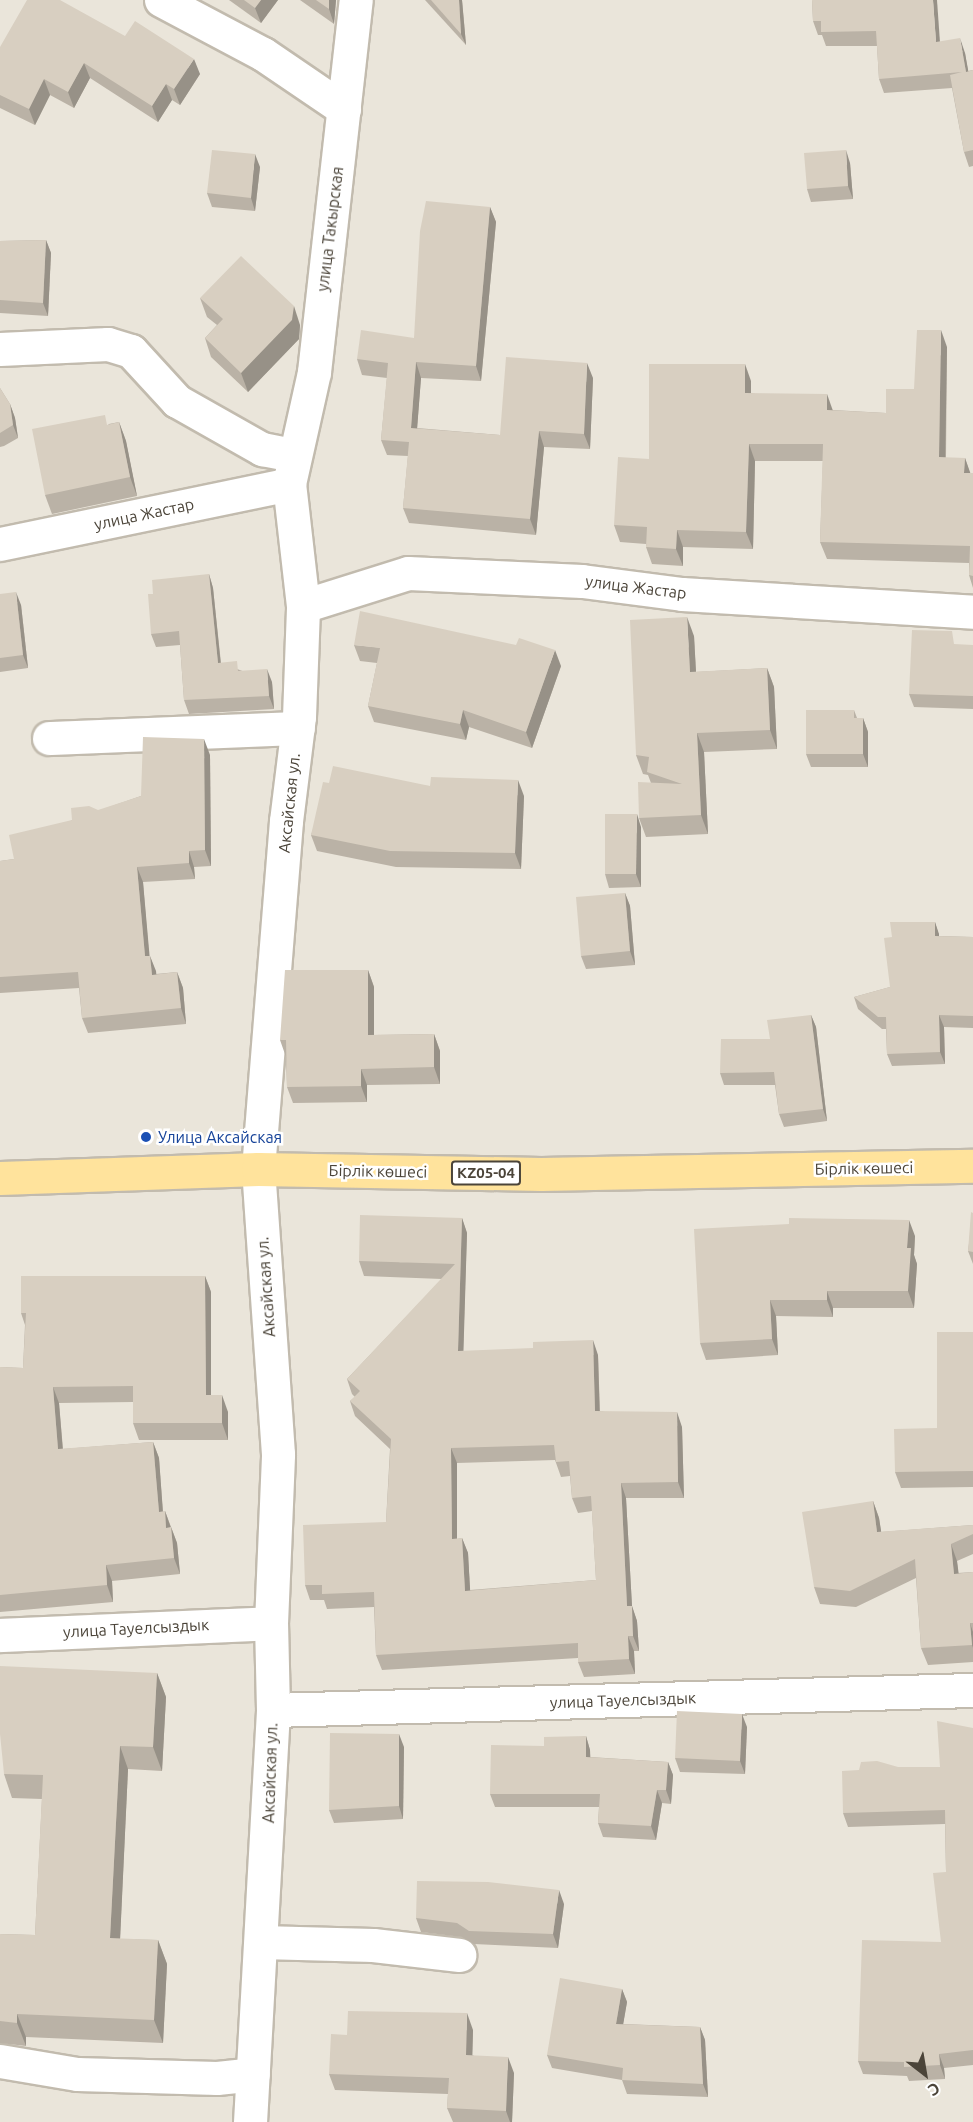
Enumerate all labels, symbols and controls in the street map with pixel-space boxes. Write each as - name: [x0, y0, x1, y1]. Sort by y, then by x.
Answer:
- street label: улица Такырская: [313, 165, 347, 293]
- street label: улица Жастар: [92, 494, 196, 534]
- street label: улица Жастар: [584, 571, 688, 603]
- street label: Аксайская ул.: [274, 752, 304, 854]
- place label: Улица Аксайская: [158, 1127, 282, 1147]
- marker: Улица Аксайская: [139, 1130, 153, 1144]
- street label: Бірлік көшесі: [815, 1158, 913, 1178]
- street label: Бірлік көшесі: [329, 1161, 427, 1181]
- road number: KZ05-04: [450, 1161, 522, 1185]
- street label: Аксайская ул.: [253, 1236, 279, 1338]
- street label: улица Тауелсыздык: [62, 1615, 210, 1641]
- street label: улица Тауелсыздык: [550, 1688, 696, 1712]
- street label: Аксайская ул.: [259, 1722, 281, 1824]
- north arrow: [895, 2044, 955, 2104]
- text: С: [925, 2079, 943, 2100]

